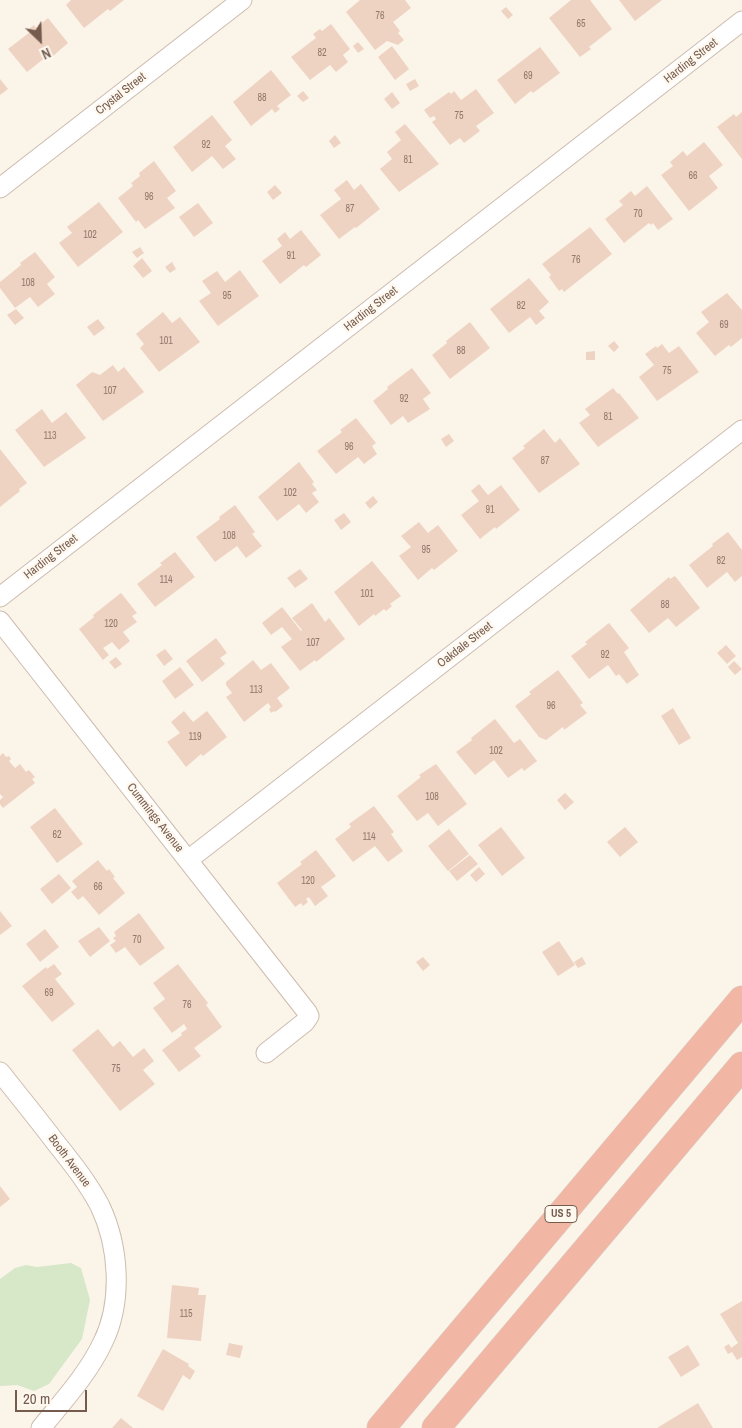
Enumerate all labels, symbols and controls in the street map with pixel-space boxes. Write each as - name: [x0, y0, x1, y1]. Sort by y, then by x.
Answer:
- house number: 76: [375, 10, 385, 22]
- north arrow: [15, 15, 65, 65]
- house number: 65: [576, 18, 586, 30]
- street label: Harding Street: [661, 36, 721, 86]
- text: N: [39, 44, 54, 64]
- house number: 82: [317, 47, 327, 59]
- street label: Crystal Street: [93, 70, 149, 118]
- house number: 69: [523, 70, 533, 82]
- house number: 88: [257, 92, 267, 104]
- house number: 75: [454, 110, 464, 122]
- house number: 92: [201, 139, 211, 151]
- house number: 81: [403, 154, 413, 166]
- house number: 66: [688, 170, 698, 182]
- house number: 96: [144, 191, 154, 203]
- house number: 87: [345, 203, 355, 215]
- house number: 70: [633, 208, 643, 220]
- house number: 102: [83, 229, 97, 241]
- house number: 91: [286, 250, 296, 262]
- house number: 76: [571, 254, 581, 266]
- house number: 108: [21, 277, 35, 289]
- street label: Harding Street: [341, 284, 401, 334]
- house number: 95: [222, 290, 232, 302]
- house number: 82: [516, 300, 526, 312]
- house number: 69: [719, 319, 729, 331]
- house number: 101: [159, 335, 173, 347]
- house number: 88: [456, 345, 466, 357]
- house number: 75: [662, 365, 672, 377]
- house number: 107: [103, 385, 117, 397]
- house number: 92: [399, 393, 409, 405]
- house number: 81: [603, 411, 613, 423]
- house number: 113: [43, 430, 57, 442]
- house number: 96: [344, 441, 354, 453]
- house number: 87: [540, 455, 550, 467]
- house number: 102: [283, 487, 297, 499]
- house number: 91: [485, 504, 495, 516]
- house number: 108: [222, 530, 236, 542]
- street label: Harding Street: [21, 532, 81, 582]
- house number: 95: [421, 544, 431, 556]
- house number: 82: [716, 555, 726, 567]
- house number: 114: [159, 574, 173, 586]
- house number: 101: [360, 588, 374, 600]
- house number: 88: [660, 599, 670, 611]
- house number: 120: [104, 618, 118, 630]
- street label: Oakdale Street: [435, 619, 495, 671]
- house number: 107: [306, 637, 320, 649]
- house number: 92: [600, 649, 610, 661]
- house number: 113: [249, 684, 263, 696]
- house number: 96: [546, 700, 556, 712]
- house number: 119: [188, 731, 202, 743]
- house number: 102: [489, 745, 503, 757]
- street label: Cummings Avenue: [124, 781, 186, 855]
- house number: 108: [425, 791, 439, 803]
- house number: 62: [52, 829, 62, 841]
- house number: 114: [362, 831, 376, 843]
- house number: 120: [301, 875, 315, 887]
- house number: 66: [93, 881, 103, 893]
- house number: 70: [132, 934, 142, 946]
- house number: 69: [44, 987, 54, 999]
- house number: 76: [182, 999, 192, 1011]
- house number: 75: [111, 1063, 121, 1075]
- street label: Booth Avenue: [45, 1132, 93, 1190]
- road number: US 5: [545, 1206, 577, 1222]
- house number: 115: [179, 1308, 193, 1320]
- scale bar: [18, 1380, 90, 1412]
- text: 20 m: [23, 1388, 50, 1409]

